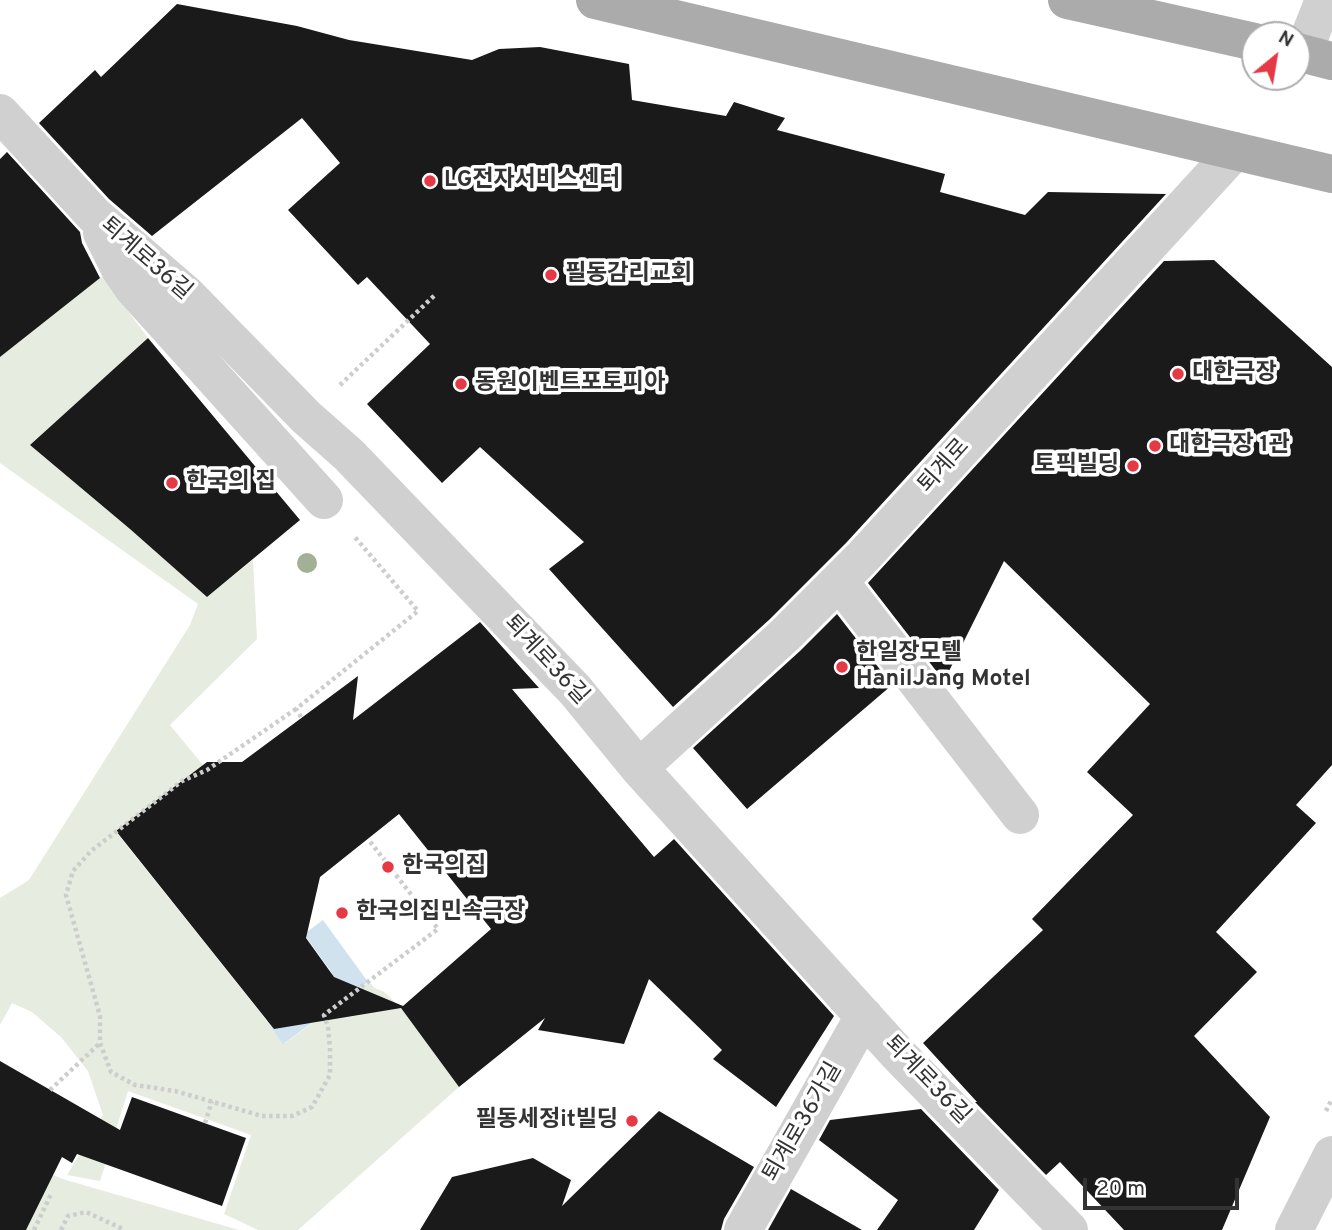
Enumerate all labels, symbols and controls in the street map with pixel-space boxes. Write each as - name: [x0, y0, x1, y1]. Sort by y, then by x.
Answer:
- north arrow: [1241, 21, 1311, 91]
- text: N: [1274, 26, 1297, 53]
- place label: LG전자서비스센터: [444, 167, 620, 195]
- marker: LG전자서비스센터: [422, 173, 438, 189]
- street label: 퇴계로36길: [94, 213, 196, 307]
- place label: 필동감리교회: [565, 261, 692, 289]
- marker: 필동감리교회: [543, 267, 559, 283]
- place label: 대한극장: [1192, 360, 1277, 388]
- marker: 대한극장: [1170, 366, 1186, 382]
- place label: 동원이벤트포토피아: [475, 370, 665, 398]
- marker: 동원이벤트포토피아: [453, 376, 469, 392]
- place label: 대한극장 1관: [1169, 432, 1290, 460]
- street label: 퇴계로: [914, 434, 976, 500]
- marker: 대한극장 1관: [1147, 438, 1163, 454]
- place label: 토픽빌딩: [1034, 452, 1119, 480]
- marker: 토픽빌딩: [1125, 458, 1141, 474]
- place label: 한국의 집: [186, 469, 276, 497]
- marker: 한국의 집: [164, 475, 180, 491]
- street label: 퇴계로36길: [497, 611, 593, 711]
- place label: 한일장모텔 HanilJang Motel: [856, 640, 1031, 694]
- marker: 한일장모텔 HanilJang Motel: [834, 659, 850, 675]
- place label: 한국의집: [402, 853, 487, 881]
- marker: 한국의집: [380, 859, 396, 875]
- place label: 한국의집민속극장: [356, 899, 525, 927]
- marker: 한국의집민속극장: [334, 905, 350, 921]
- street label: 퇴계로36길: [877, 1031, 975, 1131]
- street label: 퇴계로36가길: [759, 1058, 849, 1188]
- place label: 필동세정it빌딩: [476, 1107, 618, 1135]
- marker: 필동세정it빌딩: [624, 1113, 640, 1129]
- scale bar: [1087, 1164, 1243, 1208]
- text: 20 m: [1096, 1176, 1145, 1203]

